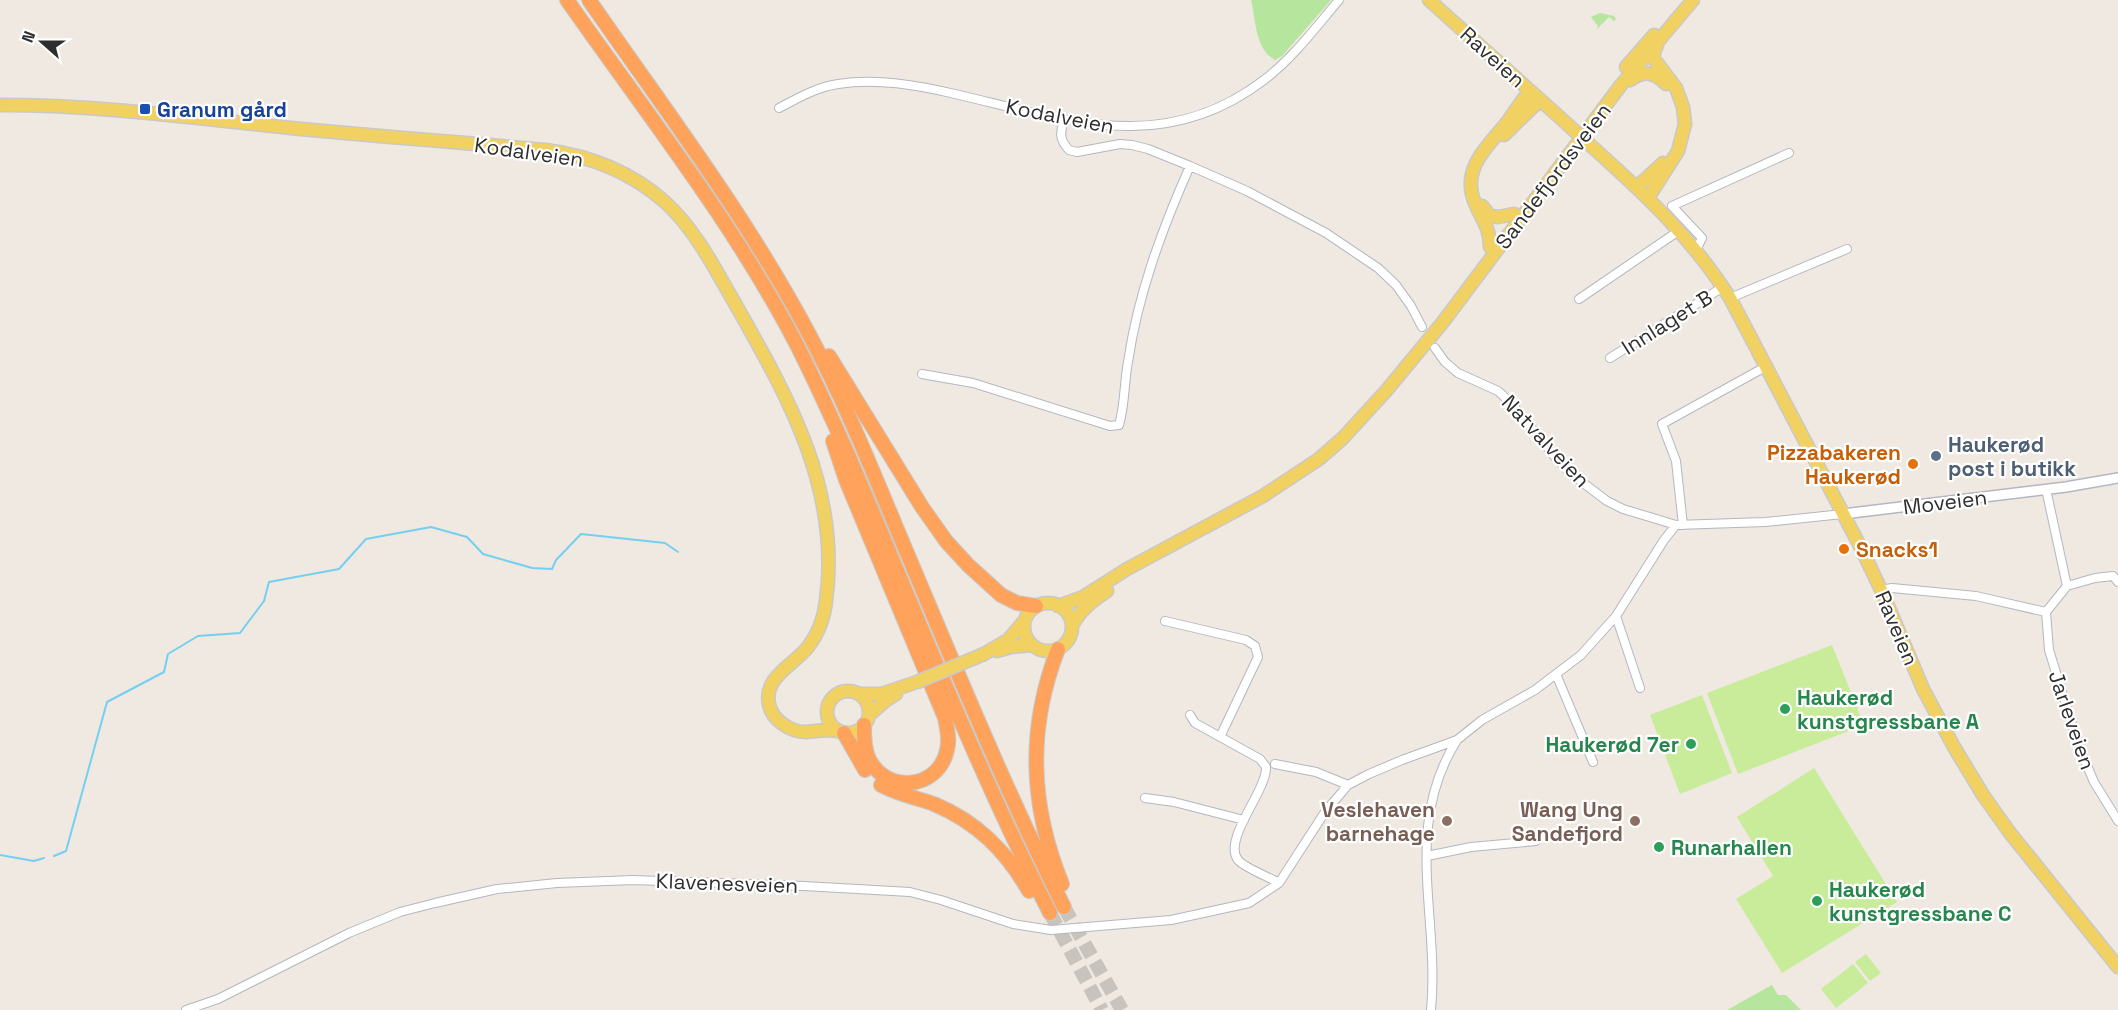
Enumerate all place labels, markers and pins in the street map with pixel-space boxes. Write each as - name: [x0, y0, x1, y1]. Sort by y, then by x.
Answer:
- place label: Granum gård: [157, 96, 287, 123]
- marker: Granum gård: [138, 102, 152, 116]
- place label: Haukerød post i butikk: [1948, 431, 2076, 482]
- place label: Pizzabakeren Haukerød: [1767, 439, 1901, 490]
- marker: Haukerød post i butikk: [1929, 449, 1943, 463]
- marker: Pizzabakeren Haukerød: [1906, 457, 1920, 471]
- place label: Snacks1: [1856, 536, 1938, 563]
- marker: Snacks1: [1837, 542, 1851, 556]
- place label: Haukerød kunstgressbane A: [1797, 684, 1979, 735]
- marker: Haukerød kunstgressbane A: [1778, 702, 1792, 716]
- place label: Haukerød 7er: [1546, 731, 1679, 758]
- marker: Haukerød 7er: [1684, 737, 1698, 751]
- place label: Veslehaven barnehage: [1321, 796, 1435, 847]
- place label: Wang Ung Sandefjord: [1512, 796, 1623, 847]
- marker: Veslehaven barnehage: [1440, 814, 1454, 828]
- marker: Wang Ung Sandefjord: [1628, 814, 1642, 828]
- place label: Runarhallen: [1671, 834, 1792, 861]
- marker: Runarhallen: [1652, 840, 1666, 854]
- place label: Haukerød kunstgressbane C: [1829, 876, 2012, 927]
- marker: Haukerød kunstgressbane C: [1810, 894, 1824, 908]

